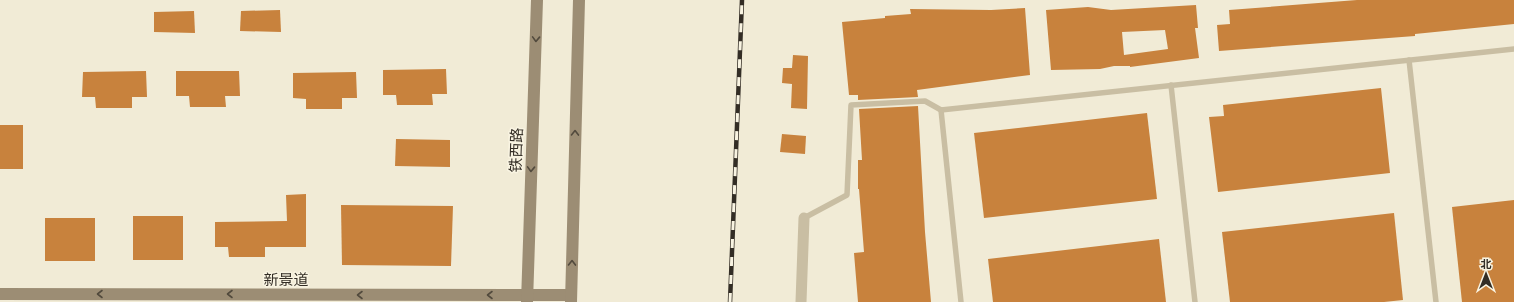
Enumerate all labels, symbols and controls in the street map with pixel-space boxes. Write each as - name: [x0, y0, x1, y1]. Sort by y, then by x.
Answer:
- one-way arrow: [531, 36, 540, 42]
- street label: 铁西路: [506, 127, 526, 173]
- one-way arrow: [571, 130, 580, 136]
- one-way arrow: [527, 166, 535, 172]
- north arrow: [1466, 254, 1506, 294]
- text: 北: [1481, 257, 1492, 271]
- one-way arrow: [568, 260, 576, 266]
- street label: 新景道: [263, 270, 309, 289]
- one-way arrow: [97, 290, 103, 298]
- one-way arrow: [227, 290, 233, 298]
- one-way arrow: [357, 291, 363, 299]
- one-way arrow: [487, 291, 493, 299]

